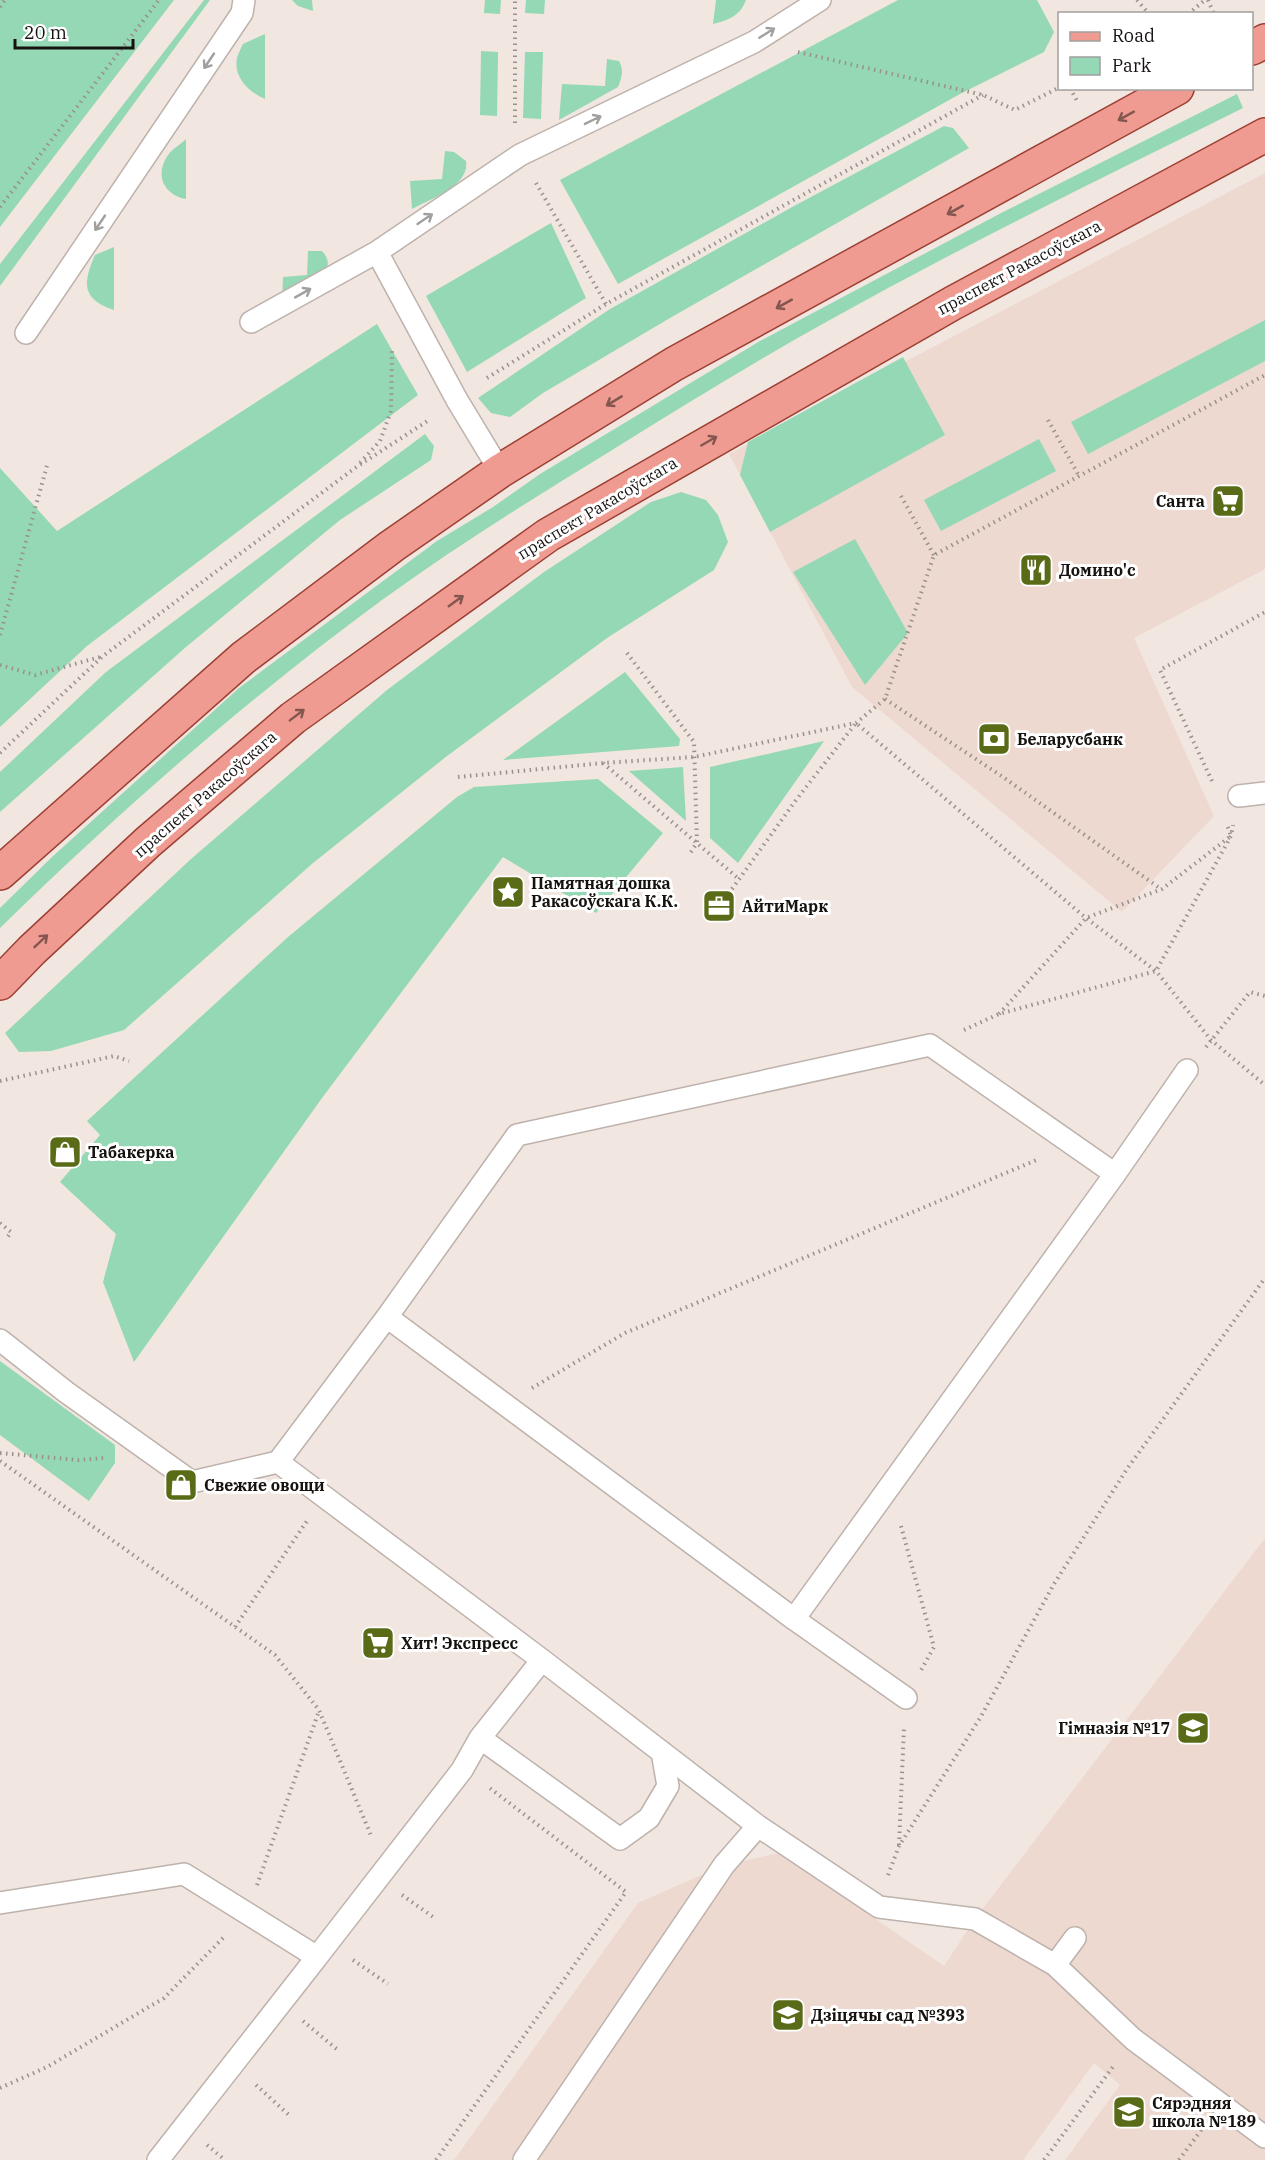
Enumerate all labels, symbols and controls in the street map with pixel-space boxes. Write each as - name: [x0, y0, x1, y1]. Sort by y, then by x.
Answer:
- scale bar: [15, 12, 134, 50]
- legend: [1058, 12, 1253, 90]
- text: 20 m: [24, 21, 67, 44]
- text: Road: [1112, 24, 1155, 47]
- one-way arrow: [758, 27, 775, 39]
- one-way arrow: [203, 53, 215, 69]
- text: Park: [1112, 54, 1152, 77]
- one-way arrow: [1117, 111, 1135, 122]
- one-way arrow: [583, 114, 601, 126]
- one-way arrow: [946, 205, 964, 216]
- one-way arrow: [417, 213, 433, 225]
- one-way arrow: [94, 214, 106, 231]
- street label: праспект Ракасоўскага: [934, 215, 1105, 319]
- one-way arrow: [293, 287, 311, 298]
- one-way arrow: [776, 298, 793, 310]
- one-way arrow: [606, 394, 623, 407]
- one-way arrow: [700, 435, 717, 447]
- street label: праспект Ракасоўскага: [514, 452, 681, 564]
- supermarket icon: Санта: [1210, 483, 1246, 519]
- place label: Санта: [1156, 491, 1205, 511]
- restaurant icon: Домино'c: [1018, 552, 1054, 588]
- place label: Домино'c: [1059, 560, 1136, 580]
- one-way arrow: [447, 595, 463, 607]
- one-way arrow: [289, 709, 305, 721]
- bank icon: Беларусбанк: [976, 721, 1012, 757]
- street label: праспект Ракасоўскага: [129, 726, 281, 861]
- place label: Беларусбанк: [1017, 729, 1123, 749]
- place label: Памятная дошка Ракасоўскага К.К.: [531, 873, 678, 911]
- place icon: Памятная дошка Ракасоўскага К.К.: [490, 874, 526, 910]
- office icon: АйтиМарк: [701, 888, 737, 924]
- place label: АйтиМарк: [742, 896, 828, 916]
- one-way arrow: [34, 934, 49, 949]
- shop icon: Табакерка: [47, 1134, 83, 1170]
- place label: Табакерка: [88, 1142, 174, 1162]
- shop icon: Свежие овощи: [163, 1467, 199, 1503]
- place label: Свежие овощи: [204, 1475, 325, 1495]
- supermarket icon: Хит! Экспресс: [360, 1625, 396, 1661]
- place label: Хит! Экспресс: [401, 1633, 519, 1653]
- school or university icon: Гімназія №17: [1175, 1710, 1211, 1746]
- place label: Гімназія №17: [1058, 1718, 1170, 1738]
- school or university icon: Дзіцячы сад №393: [770, 1997, 806, 2033]
- place label: Дзіцячы сад №393: [811, 2005, 965, 2025]
- place label: Сярэдняя школа №189: [1152, 2093, 1256, 2131]
- school or university icon: Сярэдняя школа №189: [1111, 2094, 1147, 2130]

